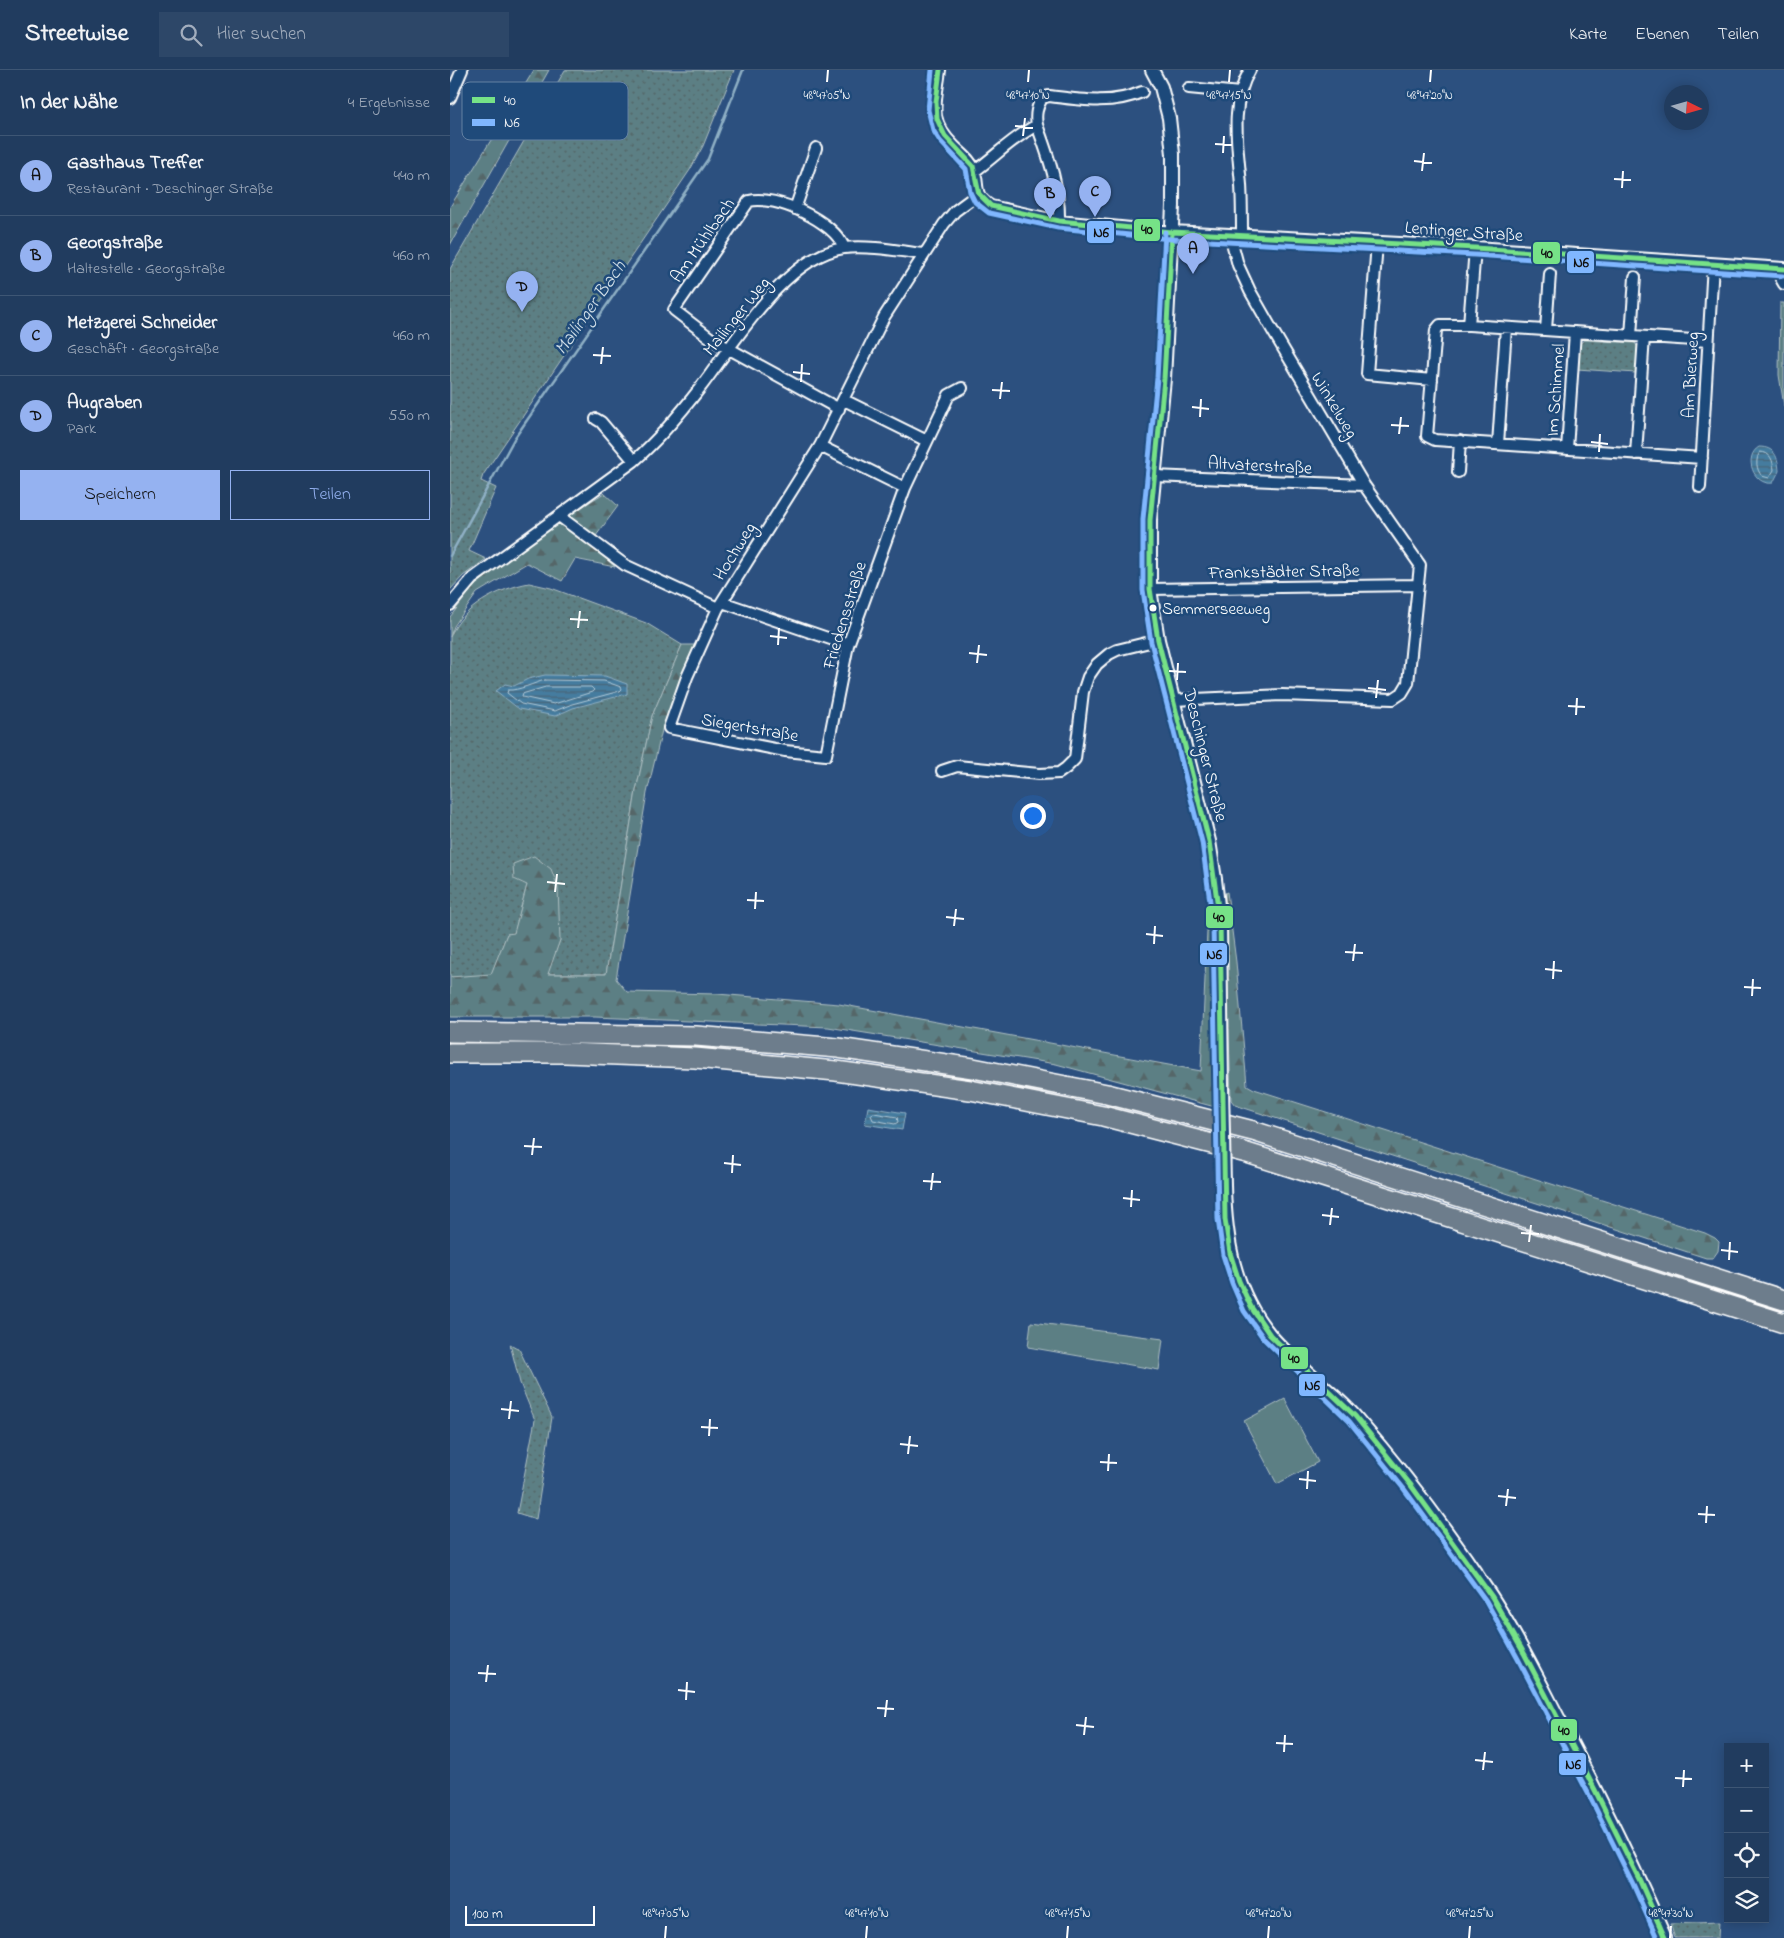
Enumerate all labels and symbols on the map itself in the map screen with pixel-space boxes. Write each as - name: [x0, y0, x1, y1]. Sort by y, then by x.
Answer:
- legend: [462, 82, 628, 140]
- north arrow: [1664, 85, 1709, 130]
- text: 48°47'05"N: [804, 87, 850, 105]
- text: 48°47'10"N: [1006, 87, 1050, 105]
- text: 48°47'15"N: [1206, 87, 1252, 105]
- text: 48°47'20"N: [1407, 87, 1453, 105]
- text: 40: [504, 91, 516, 112]
- text: N6: [504, 113, 520, 134]
- pin: C: [1079, 176, 1111, 217]
- pin: B: [1034, 178, 1066, 219]
- street label: Am Mühlbach: [665, 194, 742, 289]
- street label: Lentinger Straße: [1404, 216, 1525, 251]
- line badge: 40: [1133, 218, 1161, 242]
- line badge: N6: [1086, 220, 1115, 244]
- text: 40: [1140, 220, 1153, 241]
- text: N6: [1093, 223, 1110, 244]
- pin: A: [1177, 233, 1209, 274]
- line badge: 40: [1532, 241, 1561, 265]
- text: 40: [1540, 244, 1553, 265]
- line badge: N6: [1566, 250, 1595, 274]
- text: N6: [1573, 253, 1590, 274]
- water label: Mailinger Bach: [549, 255, 635, 362]
- pin: D: [506, 271, 538, 312]
- street label: Mailinger Weg: [697, 272, 778, 363]
- street label: Am Bierweg: [1677, 331, 1708, 419]
- street label: Im Schimmel: [1541, 343, 1573, 437]
- street label: Winkelweg: [1302, 368, 1363, 445]
- street label: Altvaterstraße: [1207, 451, 1314, 483]
- street label: Hochweg: [708, 518, 765, 587]
- street label: Friedensstraße: [817, 558, 875, 674]
- street label: Frankstädter Straße: [1207, 559, 1361, 587]
- place label: Semmerseeweg: [1162, 597, 1270, 624]
- marker: Semmerseeweg: [1148, 603, 1158, 613]
- street label: Deschinger Straße: [1174, 686, 1233, 826]
- street label: Siegertstraße: [699, 708, 801, 751]
- your location: [1020, 803, 1046, 829]
- line badge: 40: [1205, 905, 1234, 929]
- text: 40: [1212, 908, 1225, 929]
- line badge: N6: [1199, 942, 1228, 966]
- text: N6: [1206, 945, 1223, 966]
- line badge: 40: [1280, 1346, 1309, 1370]
- text: 40: [1287, 1349, 1300, 1370]
- line badge: N6: [1298, 1373, 1326, 1397]
- text: N6: [1304, 1376, 1321, 1397]
- line badge: 40: [1550, 1718, 1578, 1742]
- text: 40: [1557, 1721, 1570, 1742]
- line badge: N6: [1558, 1752, 1587, 1776]
- text: N6: [1565, 1755, 1582, 1776]
- scale bar: [465, 1903, 595, 1926]
- text: 48°47'05"N: [643, 1905, 689, 1923]
- text: 48°47'10"N: [845, 1905, 889, 1923]
- text: 48°47'15"N: [1045, 1905, 1091, 1923]
- text: 48°47'20"N: [1246, 1905, 1292, 1923]
- text: 48°47'25"N: [1446, 1905, 1494, 1923]
- text: 48°47'30"N: [1649, 1905, 1693, 1923]

